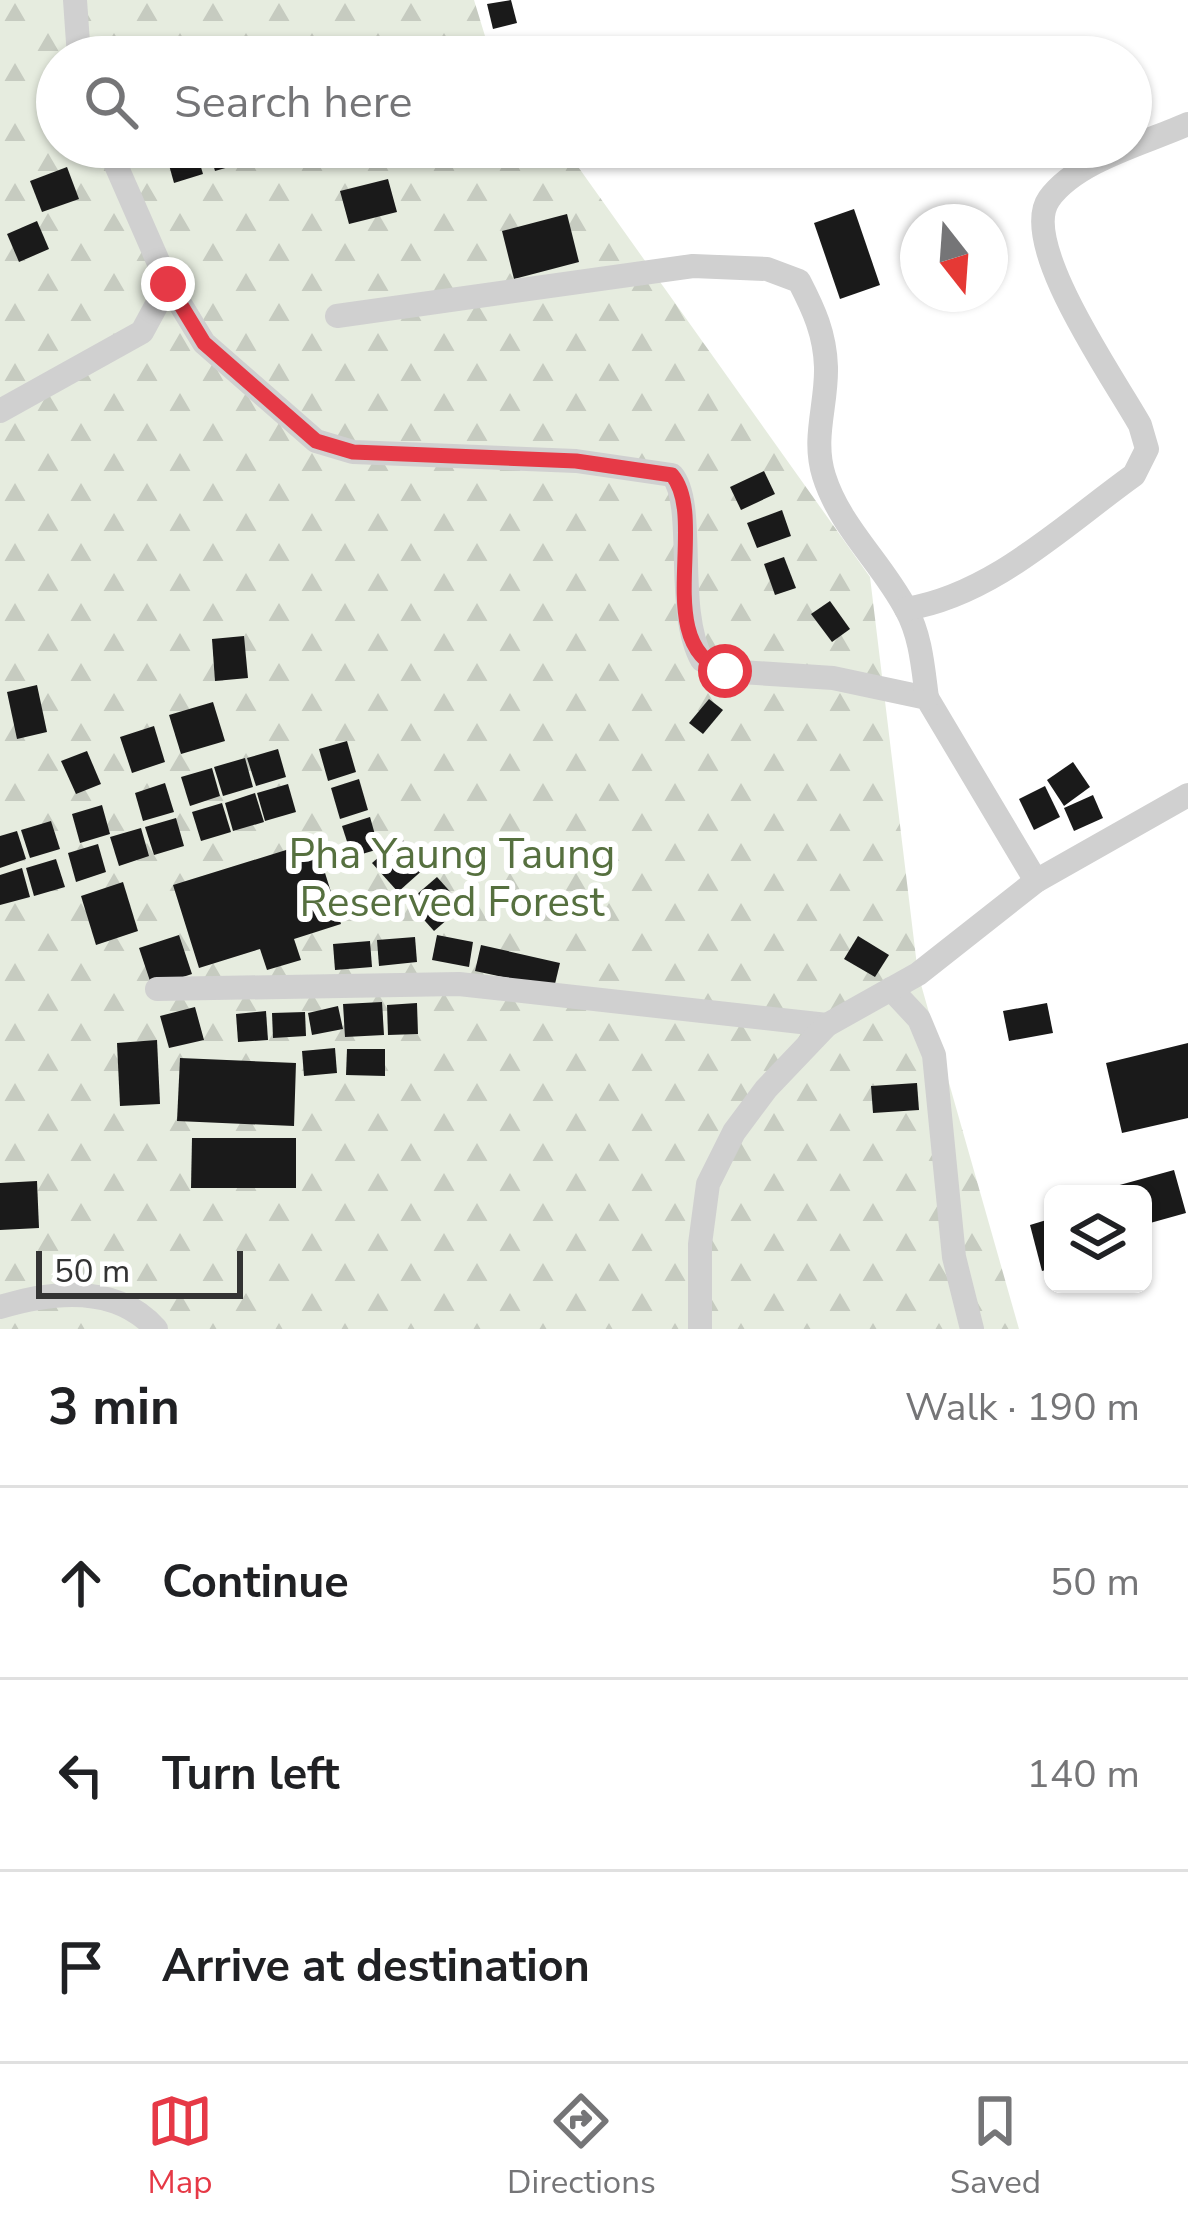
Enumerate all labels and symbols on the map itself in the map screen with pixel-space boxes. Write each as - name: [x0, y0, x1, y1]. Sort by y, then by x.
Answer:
- north arrow: [900, 204, 1008, 312]
- route end: [141, 257, 195, 311]
- route start: [698, 644, 752, 698]
- park label: Pha Yaung Taung Reserved Forest: [289, 826, 615, 931]
- scale bar: [36, 1245, 243, 1298]

